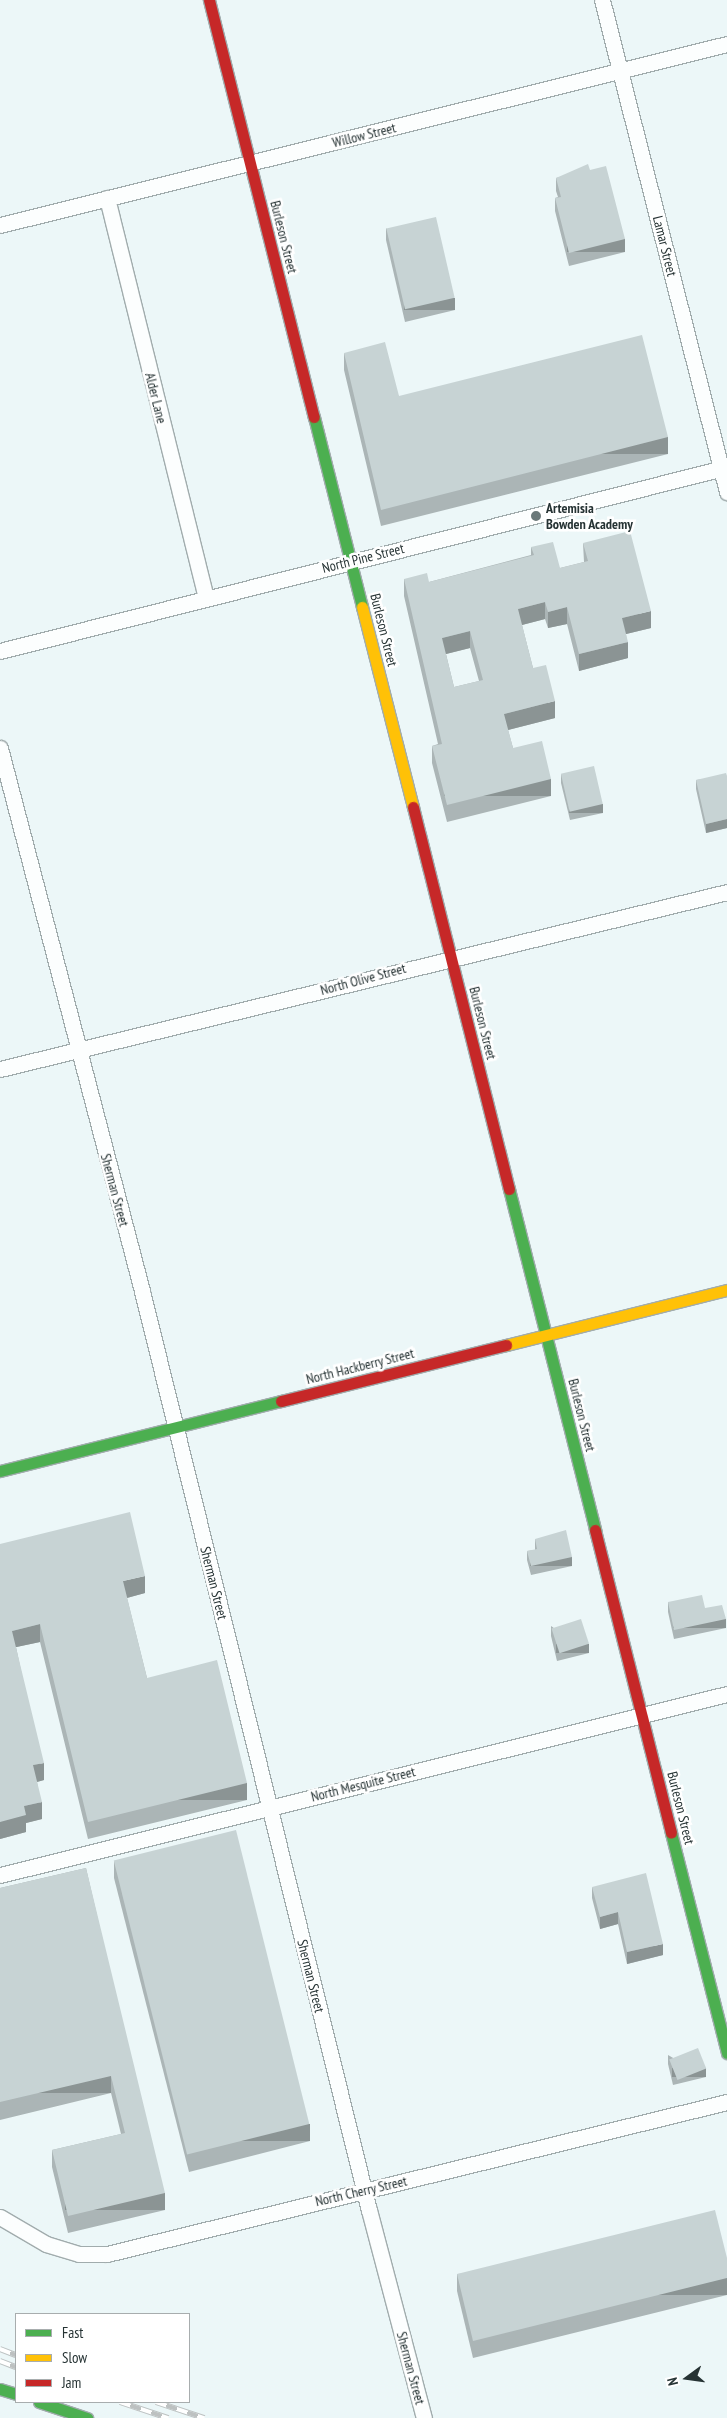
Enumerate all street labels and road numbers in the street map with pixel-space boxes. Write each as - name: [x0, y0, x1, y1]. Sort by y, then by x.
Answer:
- street label: Willow Street: [330, 119, 398, 151]
- street label: Burleson Street: [267, 199, 301, 275]
- street label: Lamar Street: [649, 214, 681, 278]
- street label: Alder Lane: [142, 371, 170, 425]
- street label: North Pine Street: [320, 540, 406, 576]
- street label: Burleson Street: [367, 592, 401, 668]
- street label: North Olive Street: [318, 960, 408, 998]
- street label: Burleson Street: [466, 985, 500, 1061]
- street label: Sherman Street: [97, 1152, 133, 1228]
- street label: North Hackberry Street: [304, 1344, 416, 1388]
- street label: Burleson Street: [565, 1377, 599, 1453]
- street label: Sherman Street: [197, 1545, 231, 1621]
- street label: North Mesquite Street: [309, 1763, 417, 1805]
- street label: Burleson Street: [664, 1770, 698, 1846]
- street label: Sherman Street: [294, 1938, 328, 2014]
- street label: North Cherry Street: [313, 2172, 409, 2210]
- street label: Sherman Street: [393, 2330, 429, 2406]

